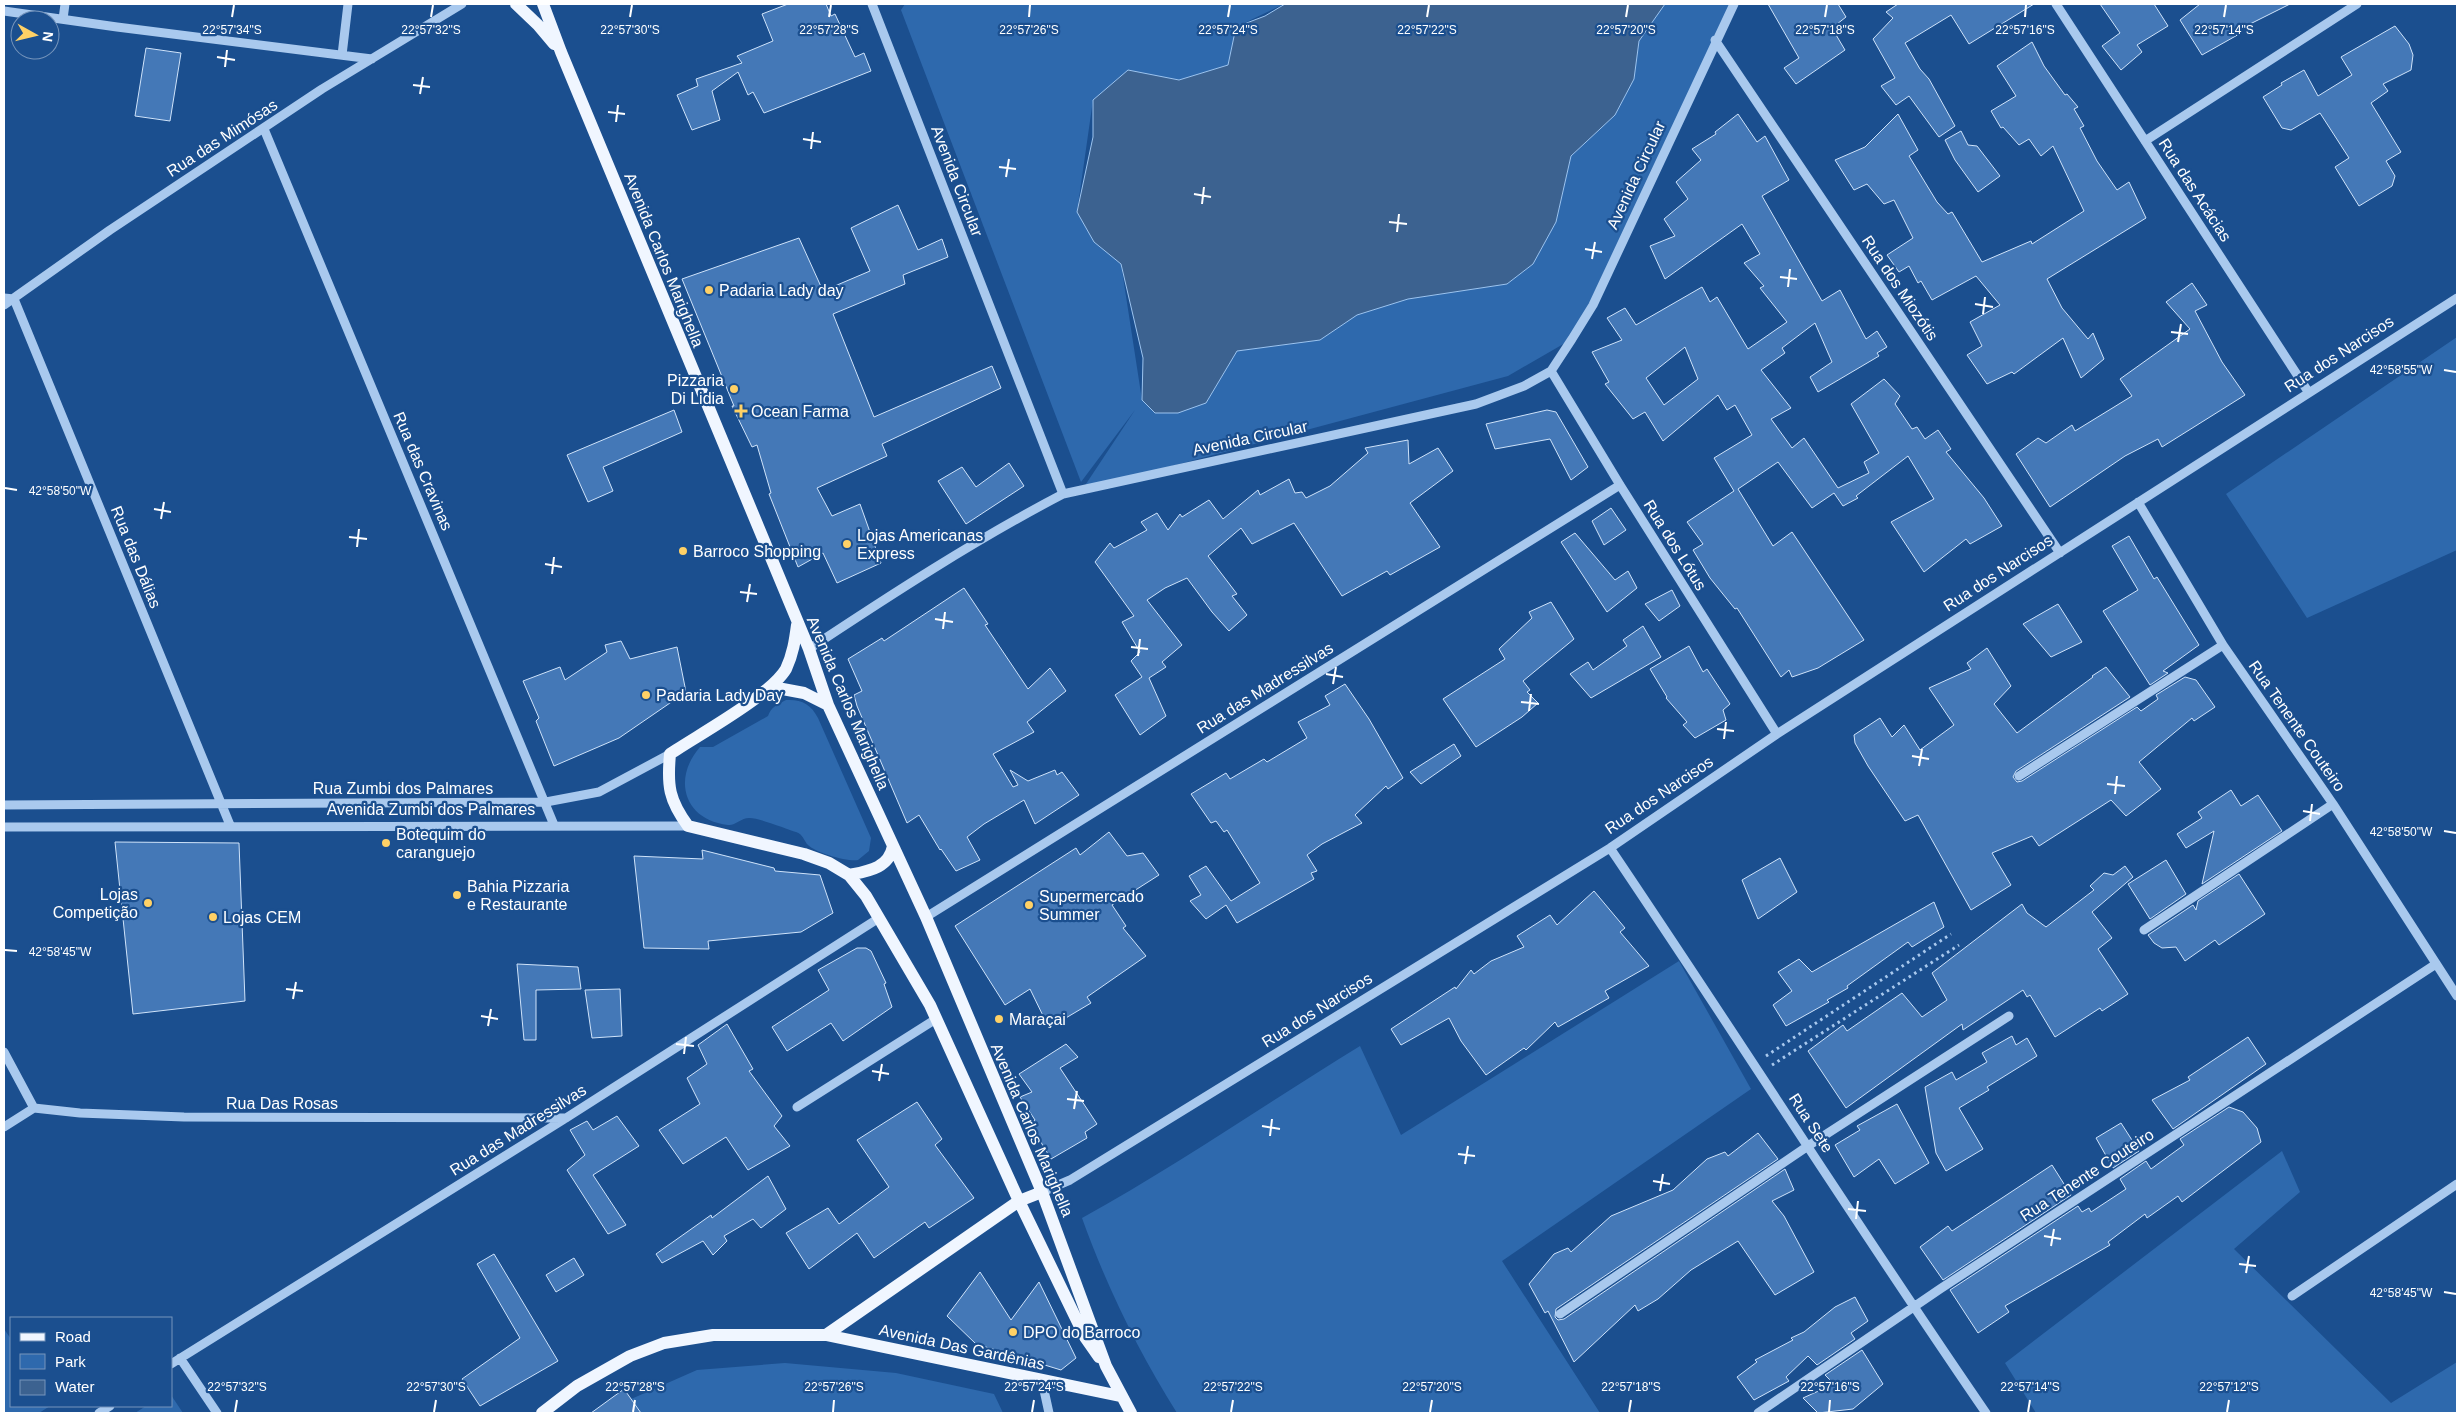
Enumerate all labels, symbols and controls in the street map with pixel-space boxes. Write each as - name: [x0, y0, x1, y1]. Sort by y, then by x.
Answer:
- north arrow: [10, 10, 60, 60]
- text: 22°57'34"S: [202, 23, 262, 37]
- text: 22°57'32"S: [401, 23, 461, 37]
- text: 22°57'30"S: [600, 23, 660, 37]
- text: 22°57'28"S: [799, 23, 859, 37]
- text: 22°57'26"S: [999, 23, 1059, 37]
- text: 22°57'24"S: [1198, 23, 1258, 37]
- text: 22°57'22"S: [1397, 23, 1457, 37]
- text: 22°57'20"S: [1596, 23, 1656, 37]
- text: 22°57'18"S: [1795, 23, 1855, 37]
- text: 22°57'16"S: [1995, 23, 2055, 37]
- text: 22°57'14"S: [2194, 23, 2254, 37]
- text: N: [39, 31, 57, 43]
- street label: Rua das Mimósas: [164, 96, 280, 180]
- street label: Avenida Circular: [1604, 118, 1669, 232]
- street label: Avenida Circular: [928, 123, 986, 239]
- street label: Rua das Acácias: [2155, 135, 2235, 245]
- street label: Avenida Carlos Marighella: [621, 170, 707, 350]
- street label: Rua dos Miozótis: [1859, 232, 1941, 344]
- place label: Padaria Lady day: [719, 282, 844, 299]
- marker: Padaria Lady day: [703, 284, 715, 296]
- street label: Rua dos Narcisos: [2281, 312, 2397, 396]
- text: 42°58'55"W: [2370, 363, 2433, 377]
- place label: Pizzaria Di Lidia: [667, 372, 724, 407]
- marker: Pizzaria Di Lidia: [728, 383, 740, 395]
- place label: Ocean Farma: [751, 403, 849, 420]
- marker: Ocean Farma: [735, 405, 747, 417]
- street label: Rua das Cravinas: [390, 409, 456, 533]
- street label: Avenida Circular: [1191, 417, 1310, 458]
- text: 42°58'50"W: [29, 484, 92, 498]
- street label: Rua dos Lótus: [1640, 497, 1710, 593]
- street label: Rua das Dálias: [108, 504, 164, 610]
- place label: Lojas Americanas Express: [857, 527, 983, 562]
- street label: Rua dos Narcisos: [1940, 531, 2056, 615]
- marker: Lojas Americanas Express: [841, 538, 853, 550]
- place label: Barroco Shopping: [693, 543, 821, 560]
- marker: Barroco Shopping: [677, 545, 689, 557]
- street label: Avenida Carlos Marighella: [804, 614, 892, 792]
- street label: Rua das Madressilvas: [1194, 639, 1336, 737]
- street label: Rua Tenente Couteiro: [2245, 657, 2349, 795]
- place label: Padaria Lady Day: [656, 687, 783, 704]
- marker: Padaria Lady Day: [640, 689, 652, 701]
- street label: Rua dos Narcisos: [1602, 753, 1716, 837]
- street label: Rua Zumbi dos Palmares: [313, 780, 493, 797]
- street label: Avenida Zumbi dos Palmares: [327, 801, 535, 818]
- text: 42°58'50"W: [2370, 825, 2433, 839]
- place label: Botequim do caranguejo: [396, 826, 486, 861]
- marker: Botequim do caranguejo: [380, 837, 392, 849]
- place label: Bahia Pizzaria e Restaurante: [467, 878, 569, 913]
- place label: Lojas Competição: [53, 886, 138, 921]
- place label: Supermercado Summer: [1039, 888, 1144, 923]
- marker: Bahia Pizzaria e Restaurante: [451, 889, 463, 901]
- marker: Lojas Competição: [142, 897, 154, 909]
- marker: Supermercado Summer: [1023, 899, 1035, 911]
- place label: Lojas CEM: [223, 909, 301, 926]
- marker: Lojas CEM: [207, 911, 219, 923]
- text: 42°58'45"W: [29, 945, 92, 959]
- street label: Rua dos Narcisos: [1259, 969, 1375, 1051]
- place label: Maraçai: [1009, 1011, 1066, 1028]
- marker: Maraçai: [993, 1013, 1005, 1025]
- street label: Avenida Carlos Marighella: [988, 1041, 1076, 1219]
- street label: Rua das Madressilvas: [447, 1081, 589, 1179]
- street label: Rua Sete: [1786, 1090, 1836, 1156]
- street label: Rua Das Rosas: [226, 1095, 338, 1112]
- street label: Rua Tenente Couteiro: [2017, 1126, 2157, 1224]
- text: 42°58'45"W: [2370, 1286, 2433, 1300]
- legend: [10, 1317, 172, 1407]
- street label: Avenida Das Gardênias: [878, 1321, 1046, 1373]
- place label: DPO do Barroco: [1023, 1324, 1140, 1341]
- marker: DPO do Barroco: [1007, 1326, 1019, 1338]
- text: Road: [55, 1328, 91, 1345]
- text: Park: [55, 1353, 86, 1370]
- text: Water: [55, 1378, 94, 1395]
- text: 22°57'32"S: [207, 1380, 267, 1394]
- text: 22°57'30"S: [406, 1380, 466, 1394]
- text: 22°57'28"S: [605, 1380, 665, 1394]
- text: 22°57'26"S: [804, 1380, 864, 1394]
- text: 22°57'24"S: [1004, 1380, 1064, 1394]
- text: 22°57'22"S: [1203, 1380, 1263, 1394]
- text: 22°57'20"S: [1402, 1380, 1462, 1394]
- text: 22°57'18"S: [1601, 1380, 1661, 1394]
- text: 22°57'16"S: [1800, 1380, 1860, 1394]
- text: 22°57'14"S: [2000, 1380, 2060, 1394]
- text: 22°57'12"S: [2199, 1380, 2259, 1394]

